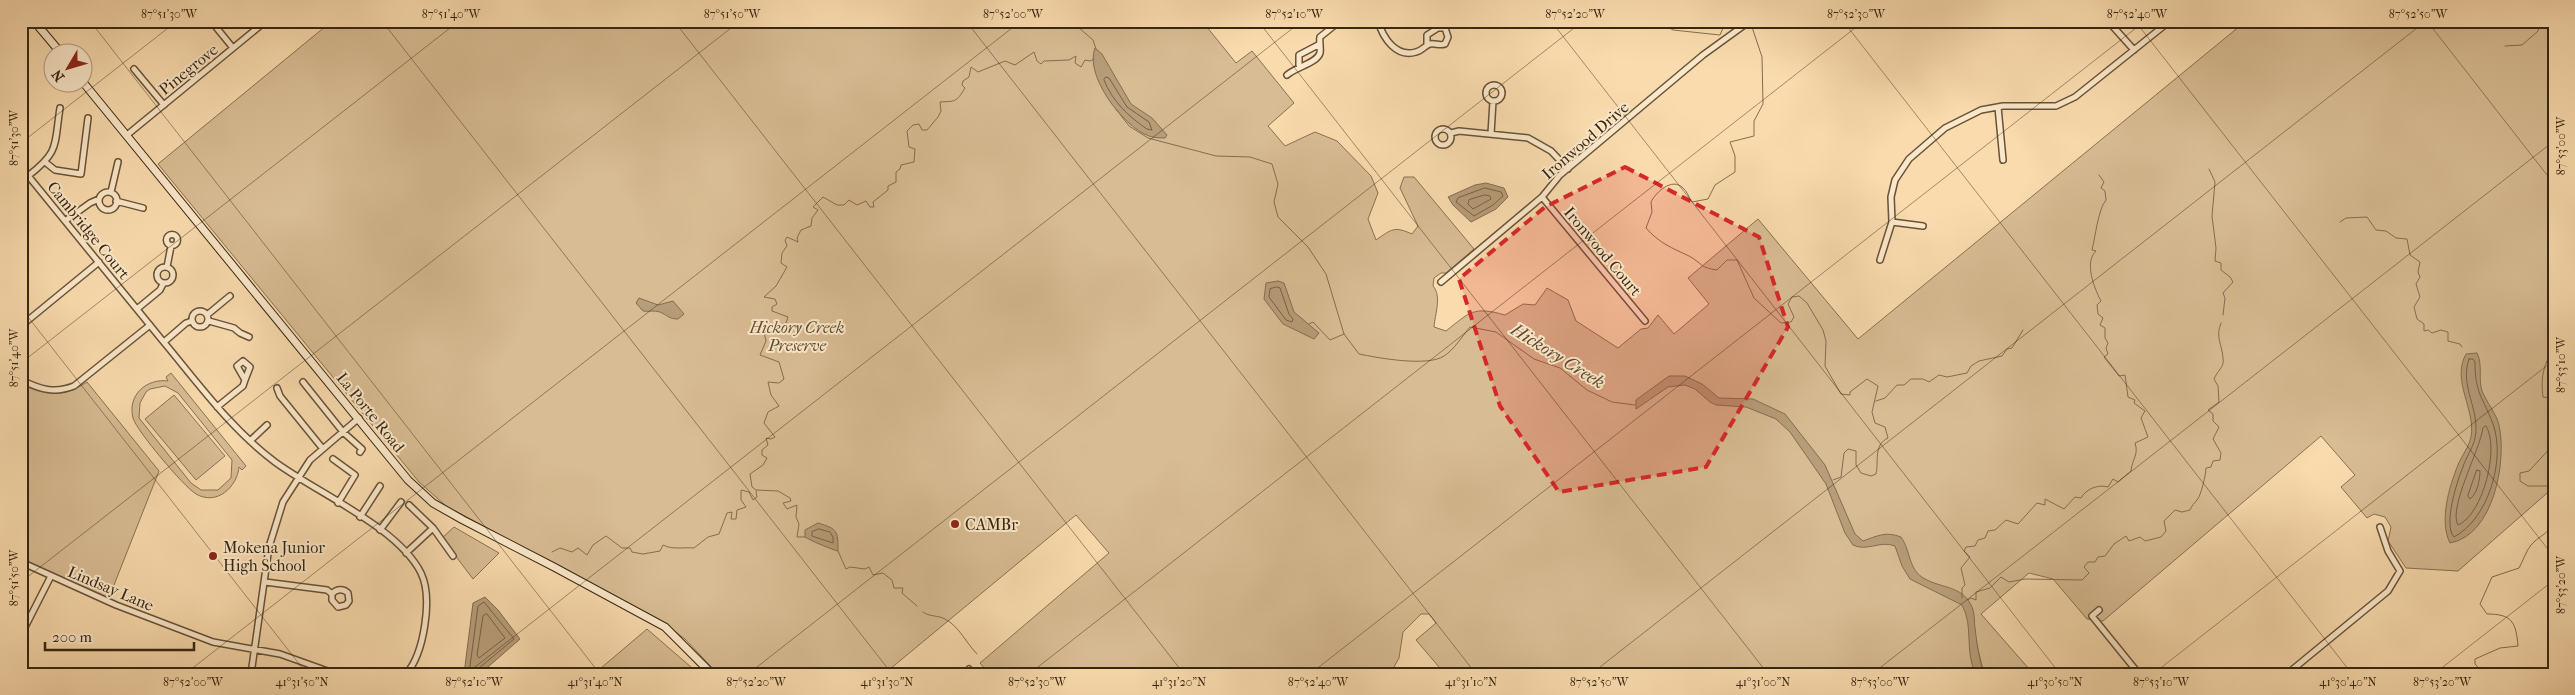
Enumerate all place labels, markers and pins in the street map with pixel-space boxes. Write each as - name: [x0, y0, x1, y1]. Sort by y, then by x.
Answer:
- place label: CAMBr: [965, 515, 1018, 534]
- marker: CAMBr: [949, 518, 961, 530]
- place label: Mokena Junior High School: [223, 538, 325, 575]
- marker: Mokena Junior High School: [207, 550, 219, 562]

